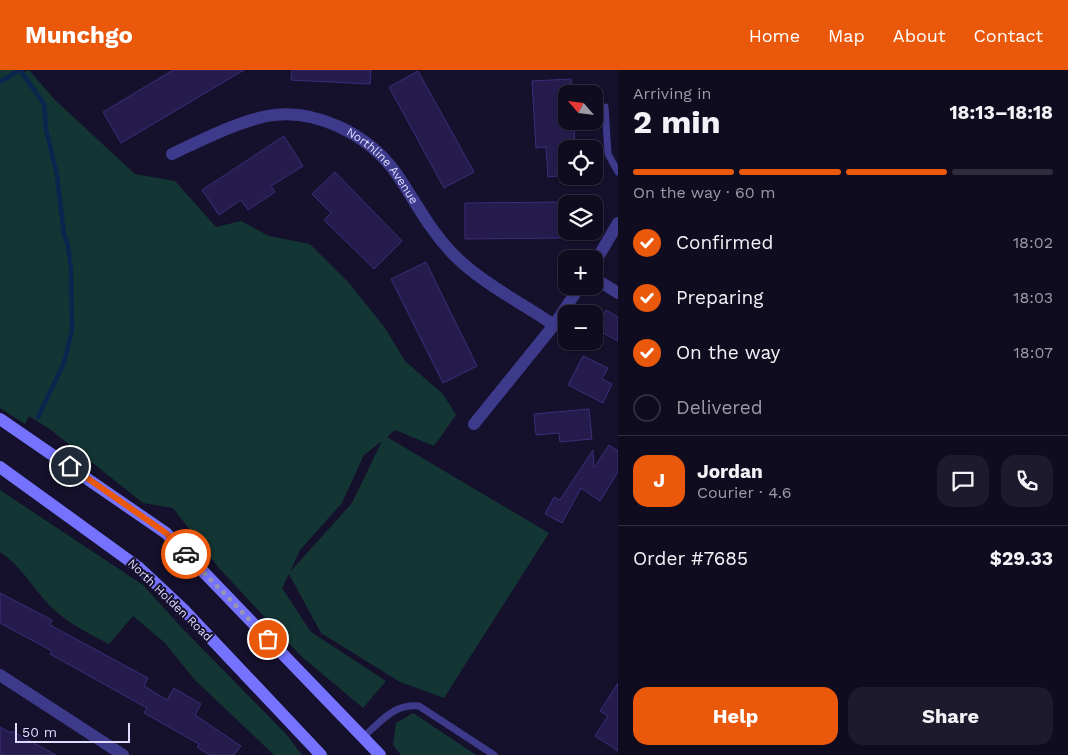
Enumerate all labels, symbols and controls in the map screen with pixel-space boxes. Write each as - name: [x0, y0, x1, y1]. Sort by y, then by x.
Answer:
- text: Munchgo: [25, 21, 133, 49]
- text: Home: [749, 25, 800, 46]
- text: Map: [828, 25, 865, 46]
- text: About: [893, 25, 945, 46]
- text: Contact: [973, 25, 1043, 46]
- text: Arriving in: [633, 84, 711, 103]
- north arrow: [558, 85, 602, 130]
- map controls: [558, 85, 603, 350]
- text: 18:13–18:18: [949, 101, 1053, 124]
- text: 2 min: [633, 103, 721, 141]
- street label: Northline Avenue: [344, 125, 421, 207]
- button: locate: [558, 140, 603, 185]
- text: On the way · 60 m: [633, 183, 775, 202]
- button: layers: [558, 195, 603, 240]
- icon: check: [633, 229, 661, 257]
- text: Confirmed: [676, 231, 773, 254]
- text: 18:02: [1013, 233, 1053, 252]
- button: +: [558, 250, 603, 295]
- icon: check: [633, 284, 661, 312]
- text: Preparing: [676, 286, 763, 309]
- text: 18:03: [1013, 288, 1053, 307]
- button: −: [558, 305, 603, 350]
- icon: check: [633, 339, 661, 367]
- text: On the way: [676, 341, 780, 364]
- text: 18:07: [1014, 343, 1053, 362]
- text: Delivered: [676, 396, 763, 419]
- pin: [49, 445, 91, 487]
- icon: home: [56, 452, 84, 480]
- button: chat: [937, 455, 989, 507]
- button: phone: [1001, 455, 1053, 507]
- text: Jordan: [697, 460, 763, 483]
- text: J: [653, 469, 665, 492]
- text: Courier · 4.6: [697, 483, 792, 502]
- courier: [161, 529, 211, 579]
- icon: car: [172, 540, 200, 568]
- text: Order #7685: [633, 547, 748, 570]
- text: $29.33: [990, 547, 1053, 570]
- street label: North Holden Road: [125, 556, 215, 644]
- pin: [247, 618, 289, 660]
- icon: bag: [254, 625, 282, 653]
- button: Help: [633, 687, 838, 745]
- button: Share: [848, 687, 1053, 745]
- scale bar: [15, 720, 130, 743]
- text: 50 m: [22, 724, 57, 740]

